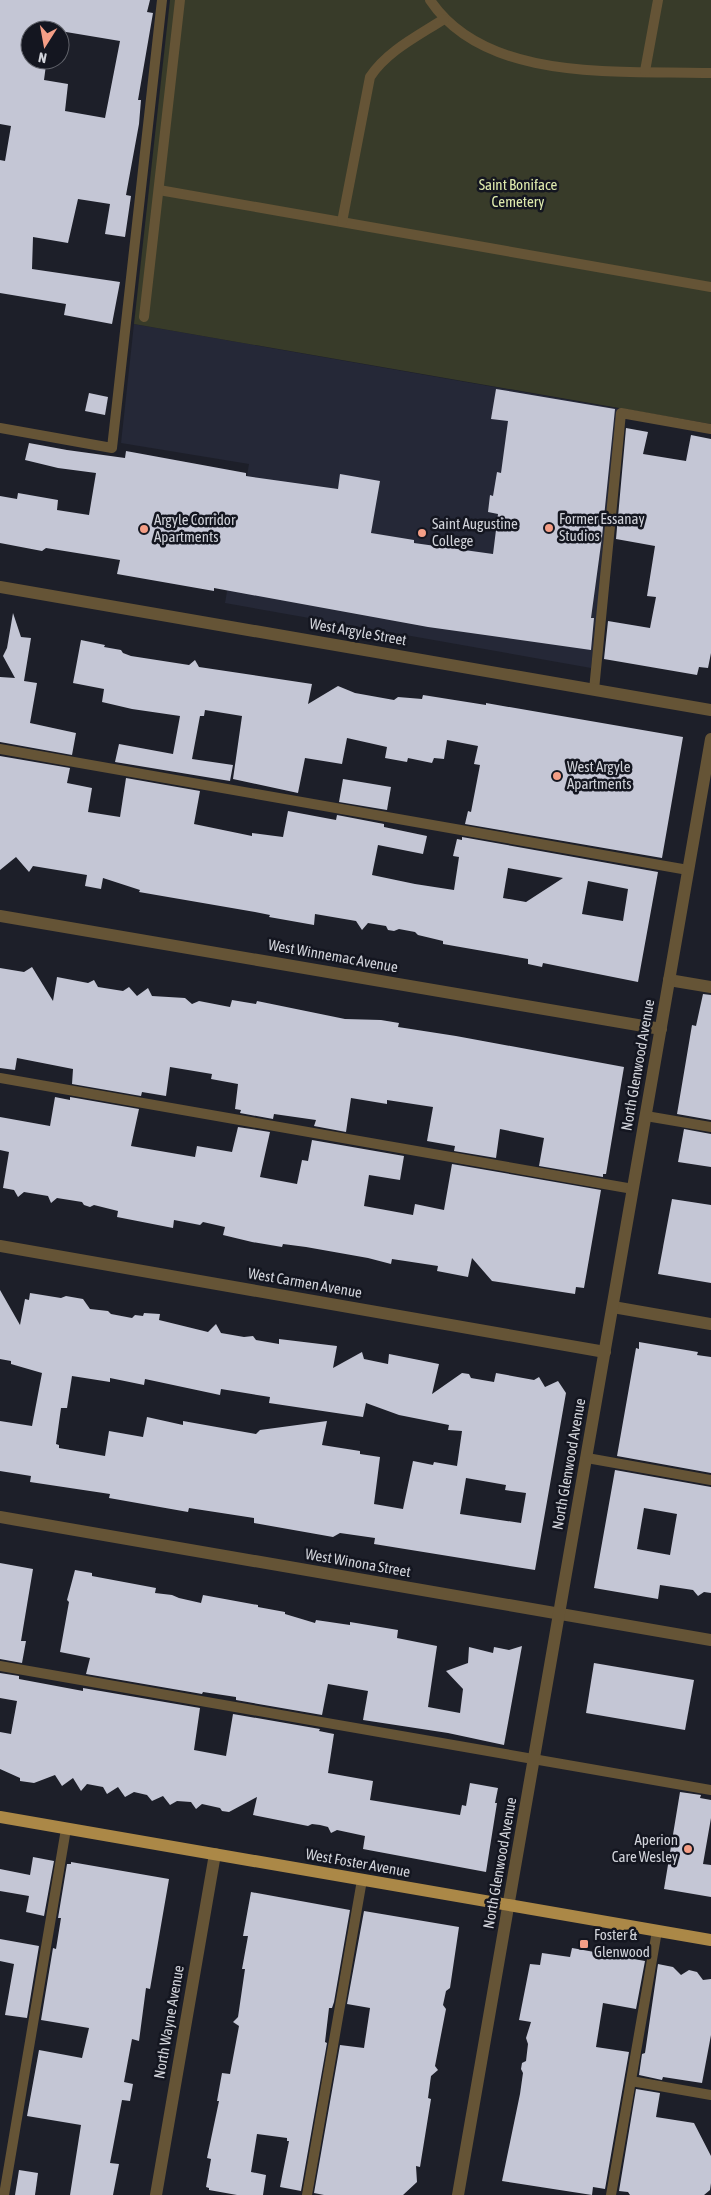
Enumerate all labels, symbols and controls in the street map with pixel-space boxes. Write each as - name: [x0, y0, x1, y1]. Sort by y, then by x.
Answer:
- north arrow: [20, 20, 70, 70]
- text: N: [37, 49, 48, 66]
- park label: Saint Boniface Cemetery: [479, 176, 558, 210]
- place label: Former Essanay Studios: [559, 510, 645, 544]
- place label: Argyle Corridor Apartments: [154, 511, 236, 545]
- place label: Saint Augustine College: [432, 515, 518, 549]
- marker: Former Essanay Studios: [543, 522, 555, 534]
- marker: Argyle Corridor Apartments: [138, 523, 150, 535]
- marker: Saint Augustine College: [416, 527, 428, 539]
- street label: West Argyle Street: [308, 615, 408, 648]
- place label: West Argyle Apartments: [567, 758, 632, 792]
- marker: West Argyle Apartments: [551, 770, 563, 782]
- street label: West Winnemac Avenue: [267, 936, 399, 975]
- street label: North Glenwood Avenue: [618, 998, 657, 1132]
- street label: West Carmen Avenue: [247, 1264, 364, 1301]
- street label: North Glenwood Avenue: [549, 1397, 588, 1531]
- street label: West Winona Street: [304, 1545, 412, 1580]
- street label: North Glenwood Avenue: [480, 1796, 519, 1930]
- place label: Aperion Care Wesley: [612, 1831, 678, 1865]
- marker: Aperion Care Wesley: [682, 1843, 694, 1855]
- street label: West Foster Avenue: [304, 1845, 412, 1880]
- place label: Foster & Glenwood: [594, 1926, 650, 1960]
- marker: Foster & Glenwood: [578, 1938, 590, 1950]
- street label: North Wayne Avenue: [150, 1964, 187, 2080]

